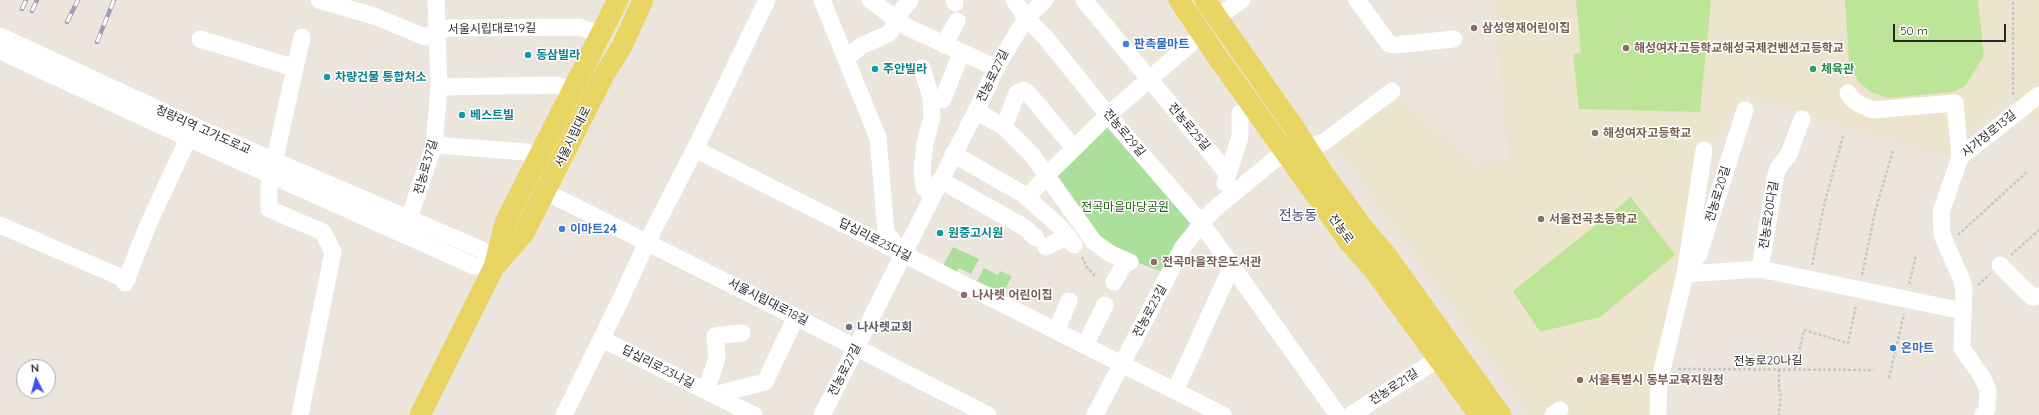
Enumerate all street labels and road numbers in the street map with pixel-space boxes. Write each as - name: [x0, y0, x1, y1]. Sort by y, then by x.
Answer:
- street label: 서울시립대로19길: [448, 21, 536, 37]
- street label: 전농로27길: [974, 47, 1012, 105]
- street label: 전농로25길: [1165, 100, 1213, 154]
- street label: 청량리역 고가도로교: [153, 103, 253, 157]
- street label: 서울시립대로: [552, 104, 594, 170]
- street label: 전농로29길: [1100, 106, 1148, 160]
- street label: 사가정로13길: [1959, 108, 2019, 160]
- street label: 전농로37길: [411, 138, 441, 196]
- street label: 전농로20길: [1703, 164, 1733, 224]
- street label: 전농로20다길: [1756, 180, 1782, 250]
- street label: 전농로: [1325, 211, 1357, 247]
- street label: 답십리로23다길: [836, 216, 914, 264]
- street label: 서울시립대로18길: [725, 276, 811, 328]
- street label: 전농로23길: [1130, 282, 1170, 340]
- street label: 전농로27길: [826, 341, 864, 399]
- street label: 답십리로23나길: [619, 343, 697, 391]
- street label: 전농로20나길: [1733, 353, 1803, 369]
- street label: 전농로21길: [1367, 366, 1421, 408]

